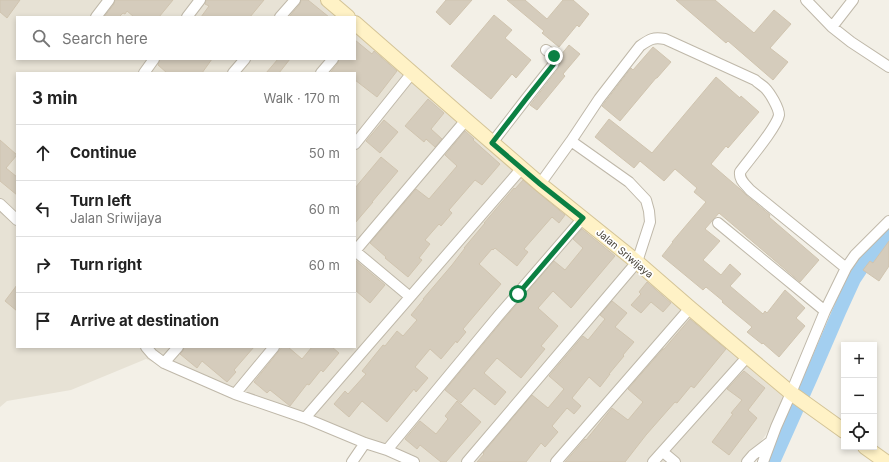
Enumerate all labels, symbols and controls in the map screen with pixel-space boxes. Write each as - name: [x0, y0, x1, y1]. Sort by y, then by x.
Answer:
- search box: [16, 16, 356, 60]
- icon: search: [30, 27, 52, 49]
- text: Search here: [62, 29, 148, 48]
- route end: [545, 47, 563, 65]
- text: 3 min: [32, 88, 78, 108]
- text: Walk · 170 m: [264, 90, 340, 106]
- icon: ahead: [32, 142, 54, 164]
- text: Continue: [70, 143, 137, 162]
- text: 50 m: [309, 145, 340, 161]
- text: Turn left: [70, 191, 131, 210]
- icon: left: [32, 198, 54, 220]
- text: 60 m: [309, 201, 340, 217]
- text: Jalan Sriwijaya: [70, 210, 162, 226]
- street label: Jalan Sriwijaya: [594, 226, 656, 280]
- icon: right: [32, 254, 54, 276]
- text: Turn right: [70, 255, 142, 274]
- text: 60 m: [309, 257, 340, 273]
- route start: [509, 285, 527, 303]
- icon: arrive: [32, 310, 54, 332]
- text: Arrive at destination: [70, 311, 219, 330]
- map controls: [841, 342, 877, 450]
- button: +: [841, 342, 877, 378]
- button: −: [841, 378, 877, 414]
- button: locate: [841, 414, 877, 450]

